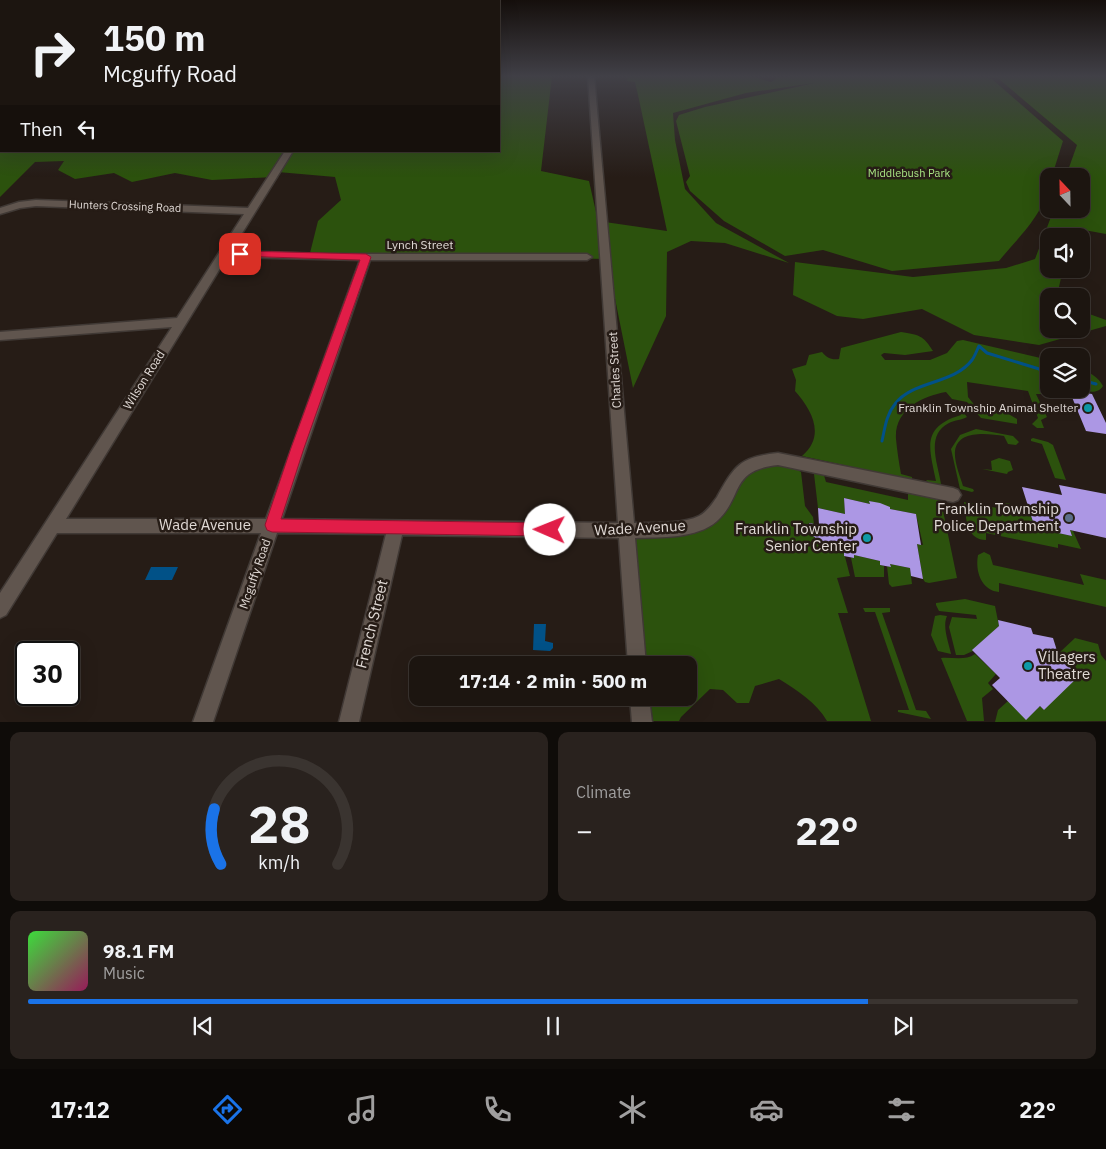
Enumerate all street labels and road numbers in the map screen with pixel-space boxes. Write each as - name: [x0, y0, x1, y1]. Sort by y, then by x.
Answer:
- street label: Hunters Crossing Road: [69, 197, 181, 215]
- street label: Lynch Street: [387, 237, 453, 252]
- street label: Charles Street: [605, 331, 624, 409]
- street label: Wilson Road: [120, 347, 168, 412]
- street label: Wade Avenue: [159, 515, 251, 534]
- street label: Wade Avenue: [594, 516, 686, 539]
- street label: Mcguffy Road: [236, 537, 274, 611]
- street label: French Street: [351, 577, 392, 670]

